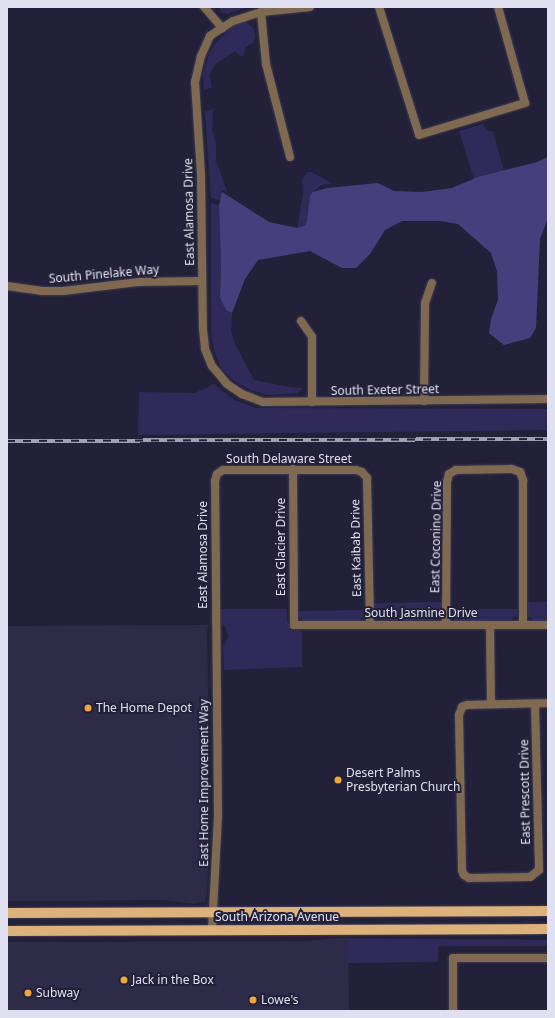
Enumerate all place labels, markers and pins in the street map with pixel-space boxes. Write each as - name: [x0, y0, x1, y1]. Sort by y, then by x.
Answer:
- place label: The Home Depot: [96, 701, 192, 715]
- marker: The Home Depot: [83, 703, 93, 713]
- place label: Desert Palms Presbyterian Church: [346, 766, 460, 794]
- marker: Desert Palms Presbyterian Church: [333, 775, 343, 785]
- place label: Jack in the Box: [132, 973, 214, 987]
- marker: Jack in the Box: [119, 975, 129, 985]
- place label: Subway: [36, 986, 79, 1000]
- marker: Subway: [23, 988, 33, 998]
- place label: Lowe's: [261, 993, 298, 1007]
- marker: Lowe's: [248, 995, 258, 1005]

